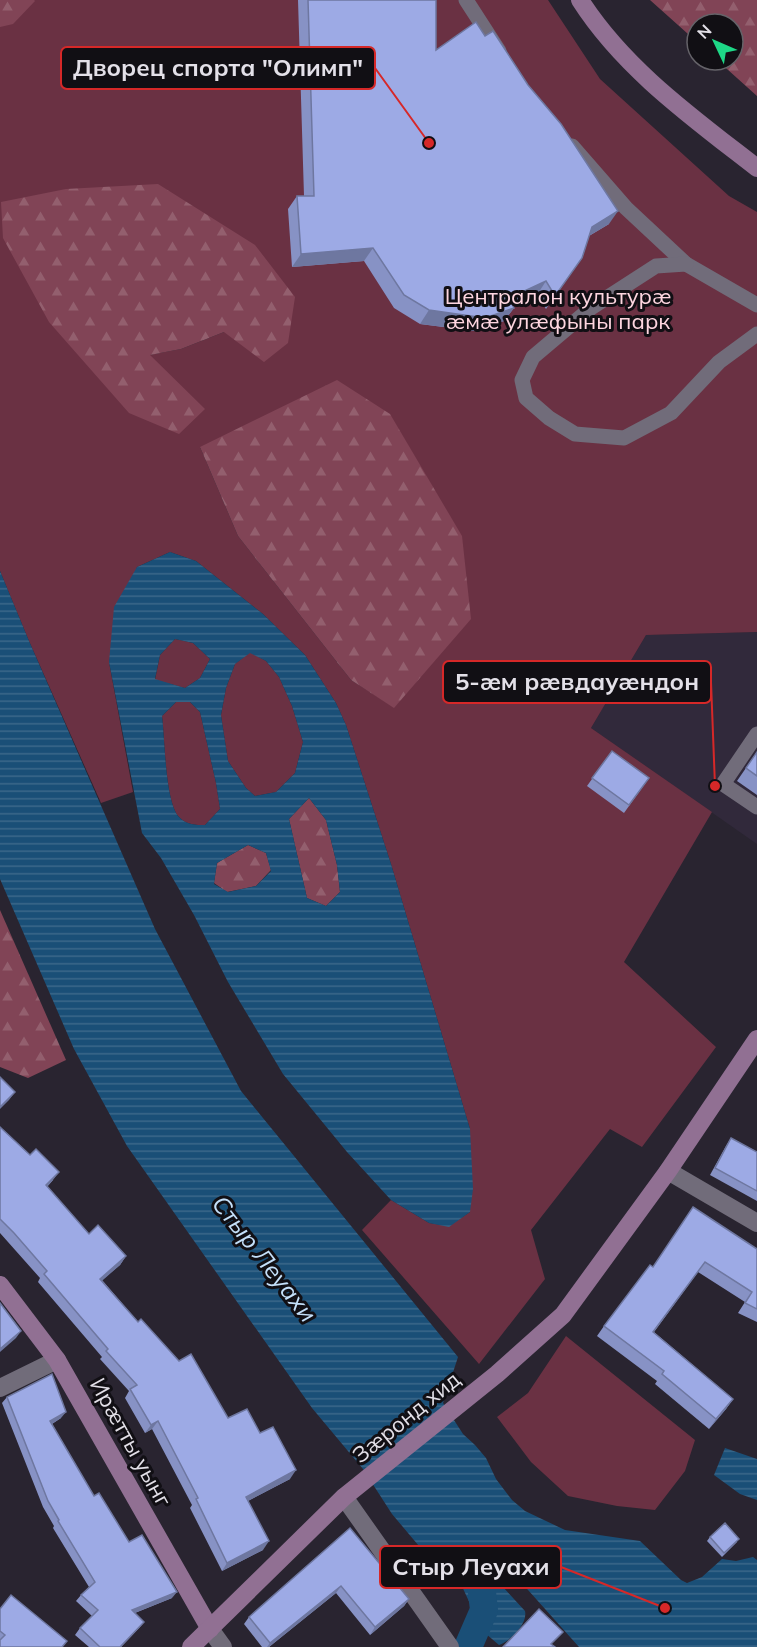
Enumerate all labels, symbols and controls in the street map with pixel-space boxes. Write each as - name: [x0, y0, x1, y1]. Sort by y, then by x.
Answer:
- north arrow: [685, 12, 745, 72]
- text: N: [693, 20, 716, 43]
- callout: Дворец спорта "Олимп": [61, 47, 375, 89]
- text: Дворец спорта "Олимп": [73, 52, 363, 82]
- park label: Централон культурæ æмæ улæфыны парк: [445, 282, 671, 335]
- callout: 5-æм рӕвдауӕндон: [443, 661, 711, 703]
- text: 5-æм рӕвдауӕндон: [455, 666, 699, 696]
- water label: Стыр Леуахи: [206, 1189, 323, 1328]
- street label: Зæронд хид: [346, 1365, 466, 1469]
- street label: Ирæтты уынг: [84, 1373, 178, 1511]
- callout: Стыр Леуахи: [380, 1546, 561, 1588]
- text: Стыр Леуахи: [392, 1551, 550, 1581]

